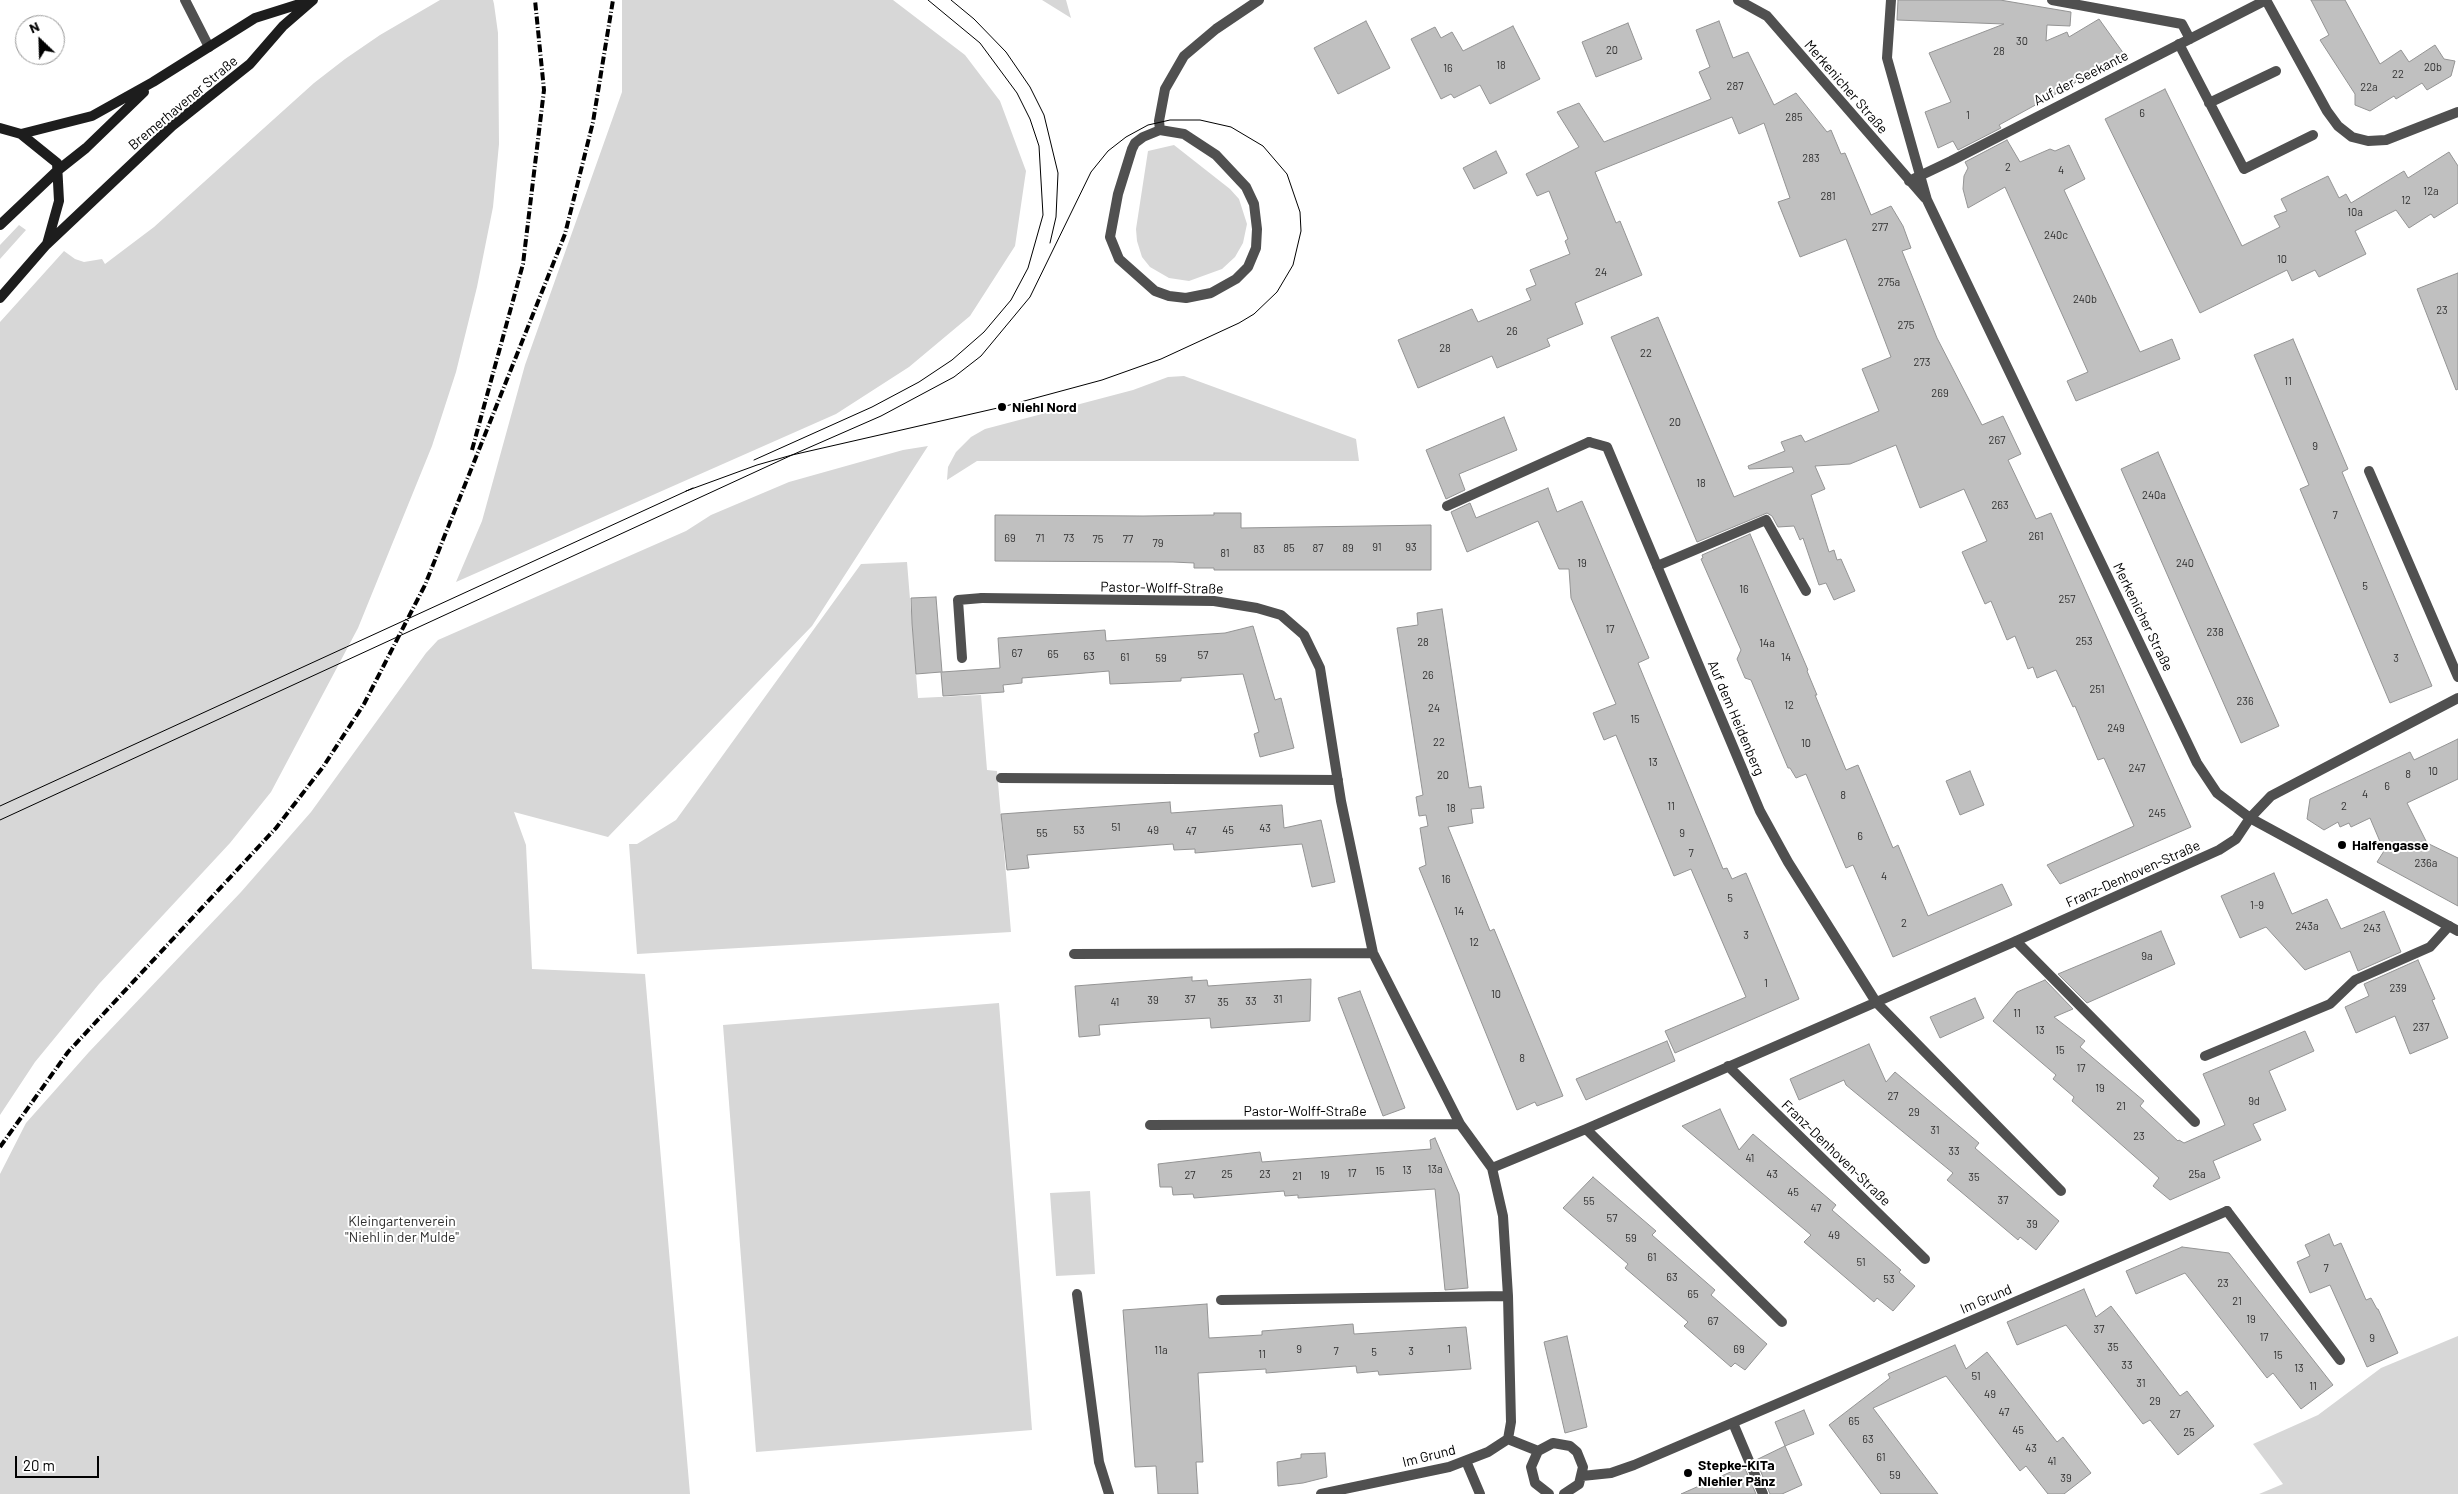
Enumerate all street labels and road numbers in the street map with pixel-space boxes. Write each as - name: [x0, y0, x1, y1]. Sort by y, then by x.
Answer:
- street label: Merkenicher Straße: [1801, 37, 1891, 137]
- street label: Auf der Seekante: [2031, 47, 2131, 109]
- street label: Bremerhavener Straße: [125, 52, 241, 154]
- street label: Merkenicher Straße: [2109, 560, 2177, 674]
- street label: Pastor-Wolff-Straße: [1100, 579, 1224, 597]
- street label: Auf dem Heidenberg: [1704, 658, 1768, 778]
- street label: Franz-Denhoven-Straße: [2063, 837, 2203, 911]
- street label: Franz-Denhoven-Straße: [1778, 1096, 1894, 1210]
- street label: Pastor-Wolff-Straße: [1243, 1103, 1367, 1119]
- street label: Im Grund: [1958, 1281, 2014, 1317]
- street label: Im Grund: [1401, 1441, 1457, 1471]

